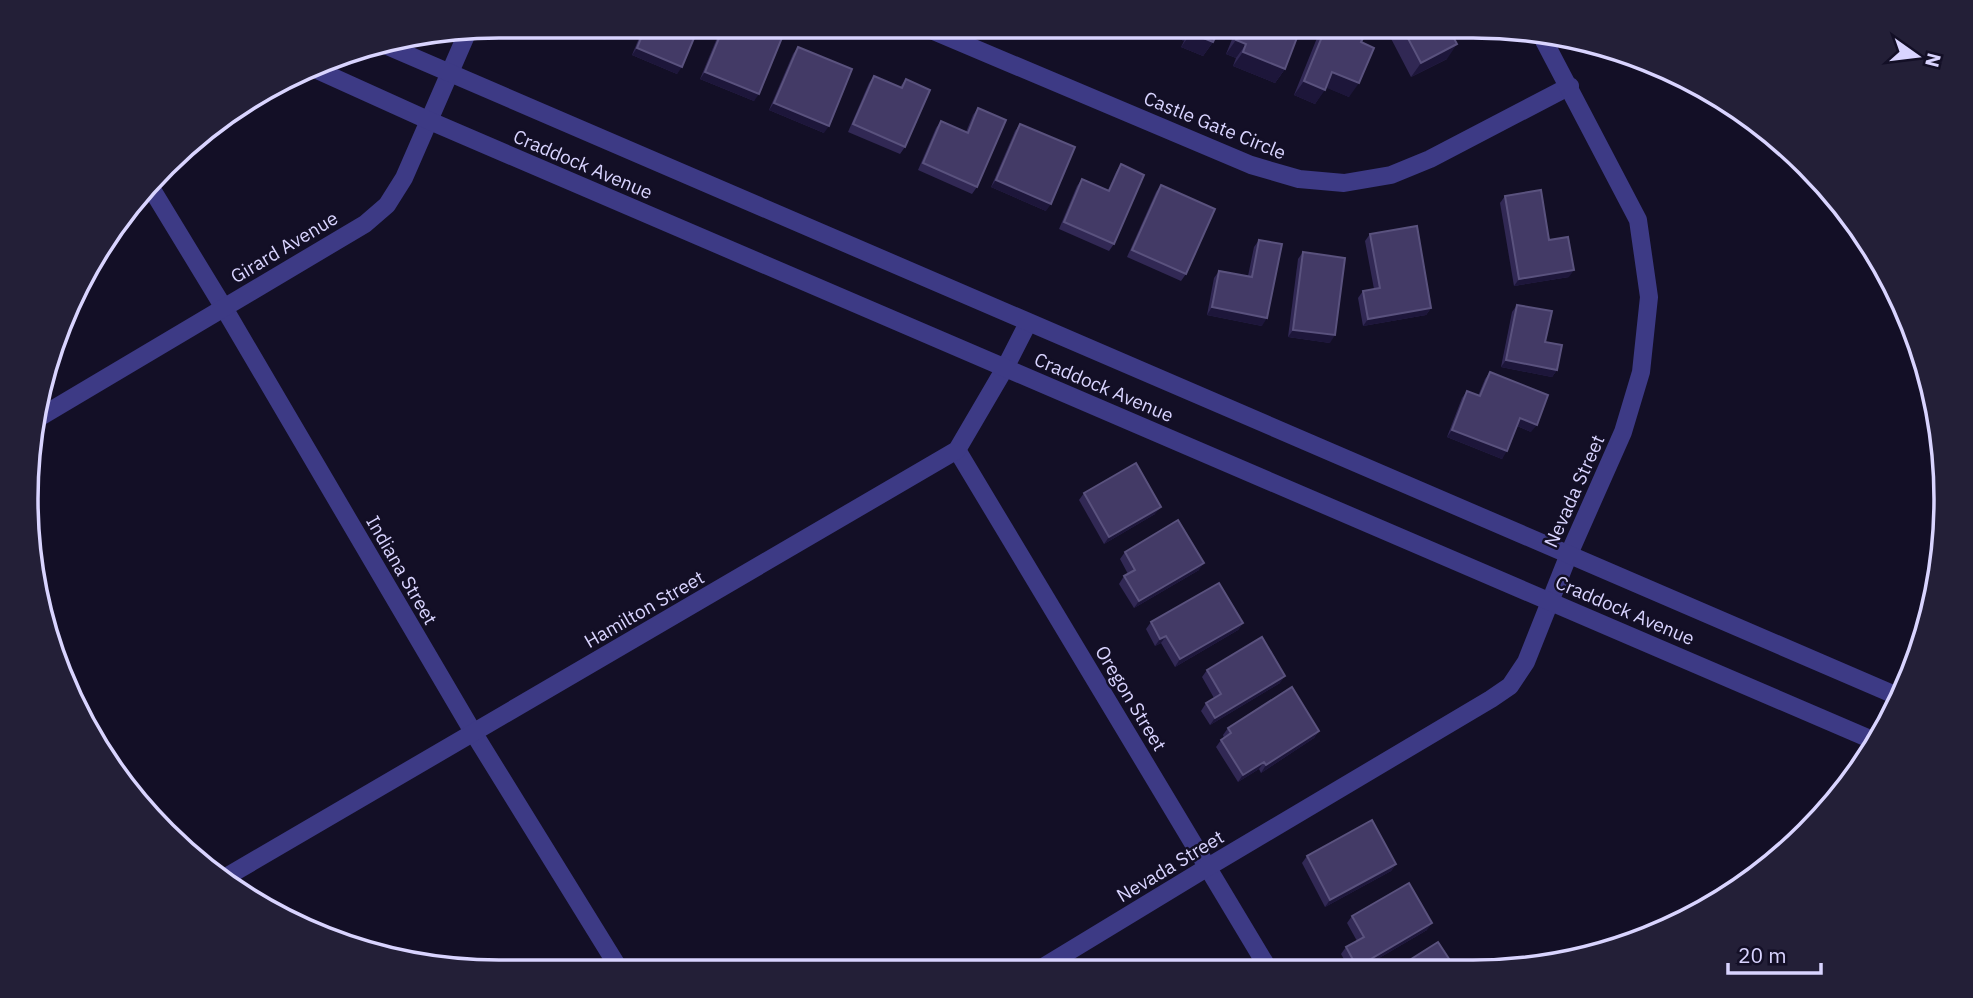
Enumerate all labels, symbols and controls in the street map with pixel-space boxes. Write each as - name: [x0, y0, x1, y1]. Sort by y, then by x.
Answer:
- north arrow: [1882, 21, 1952, 91]
- text: N: [1920, 51, 1947, 70]
- street label: Castle Gate Circle: [1140, 86, 1290, 164]
- street label: Craddock Avenue: [510, 124, 656, 204]
- street label: Girard Avenue: [226, 206, 342, 288]
- street label: Craddock Avenue: [1031, 347, 1177, 427]
- street label: Nevada Street: [1538, 431, 1610, 551]
- street label: Indiana Street: [361, 511, 443, 629]
- street label: Hamilton Street: [580, 565, 708, 653]
- street label: Craddock Avenue: [1552, 570, 1698, 650]
- street label: Oregon Street: [1090, 641, 1172, 755]
- street label: Nevada Street: [1112, 825, 1228, 907]
- scale bar: [1728, 932, 1821, 976]
- text: 20 m: [1738, 941, 1787, 969]

